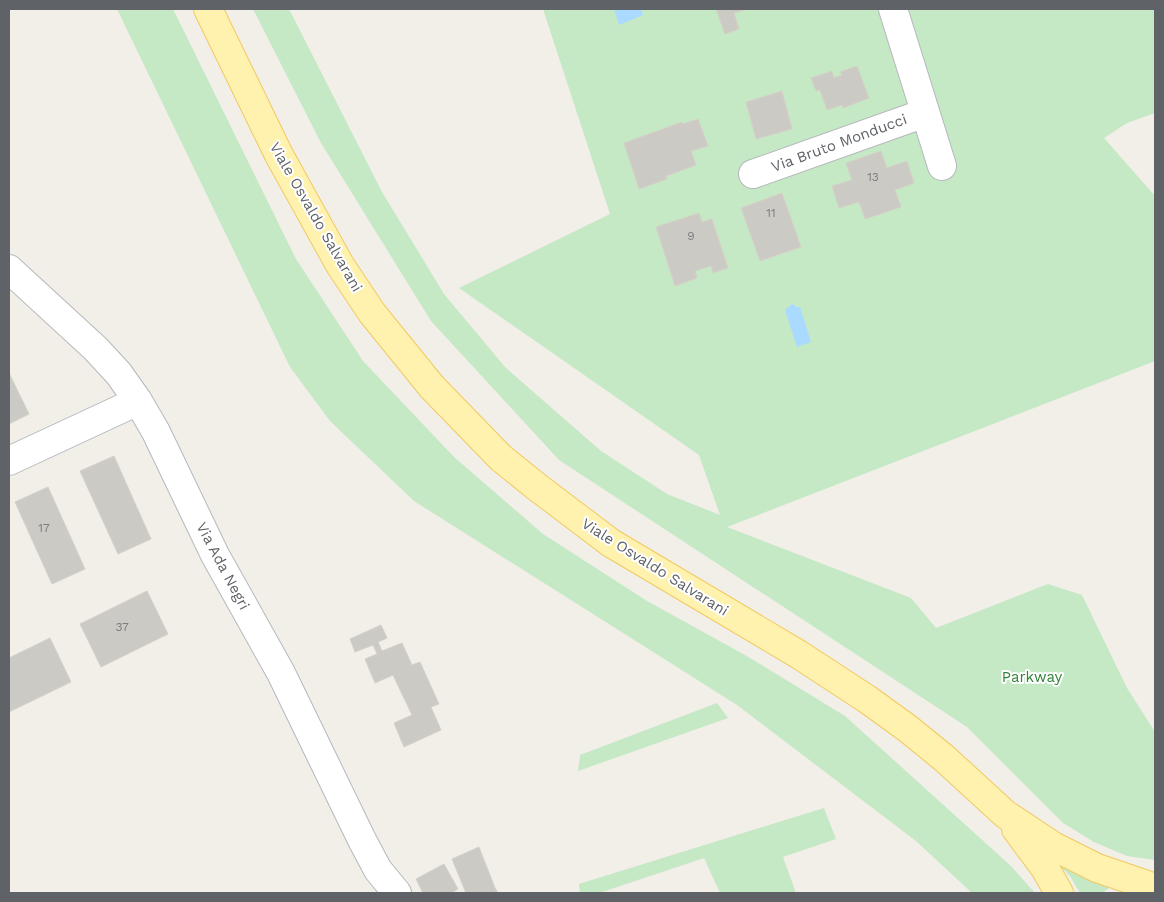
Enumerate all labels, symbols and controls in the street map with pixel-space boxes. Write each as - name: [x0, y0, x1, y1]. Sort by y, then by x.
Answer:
- street label: Via Bruto Monducci: [769, 110, 909, 176]
- street label: Viale Osvaldo Salvarani: [266, 139, 366, 295]
- house number: 13: [867, 170, 879, 184]
- house number: 11: [766, 206, 776, 220]
- house number: 9: [687, 229, 695, 243]
- street label: Viale Osvaldo Salvarani: [578, 514, 732, 620]
- street label: Via Ada Negri: [192, 519, 254, 613]
- house number: 17: [38, 521, 50, 535]
- house number: 37: [115, 620, 129, 634]
- park label: Parkway: [1002, 668, 1062, 686]

